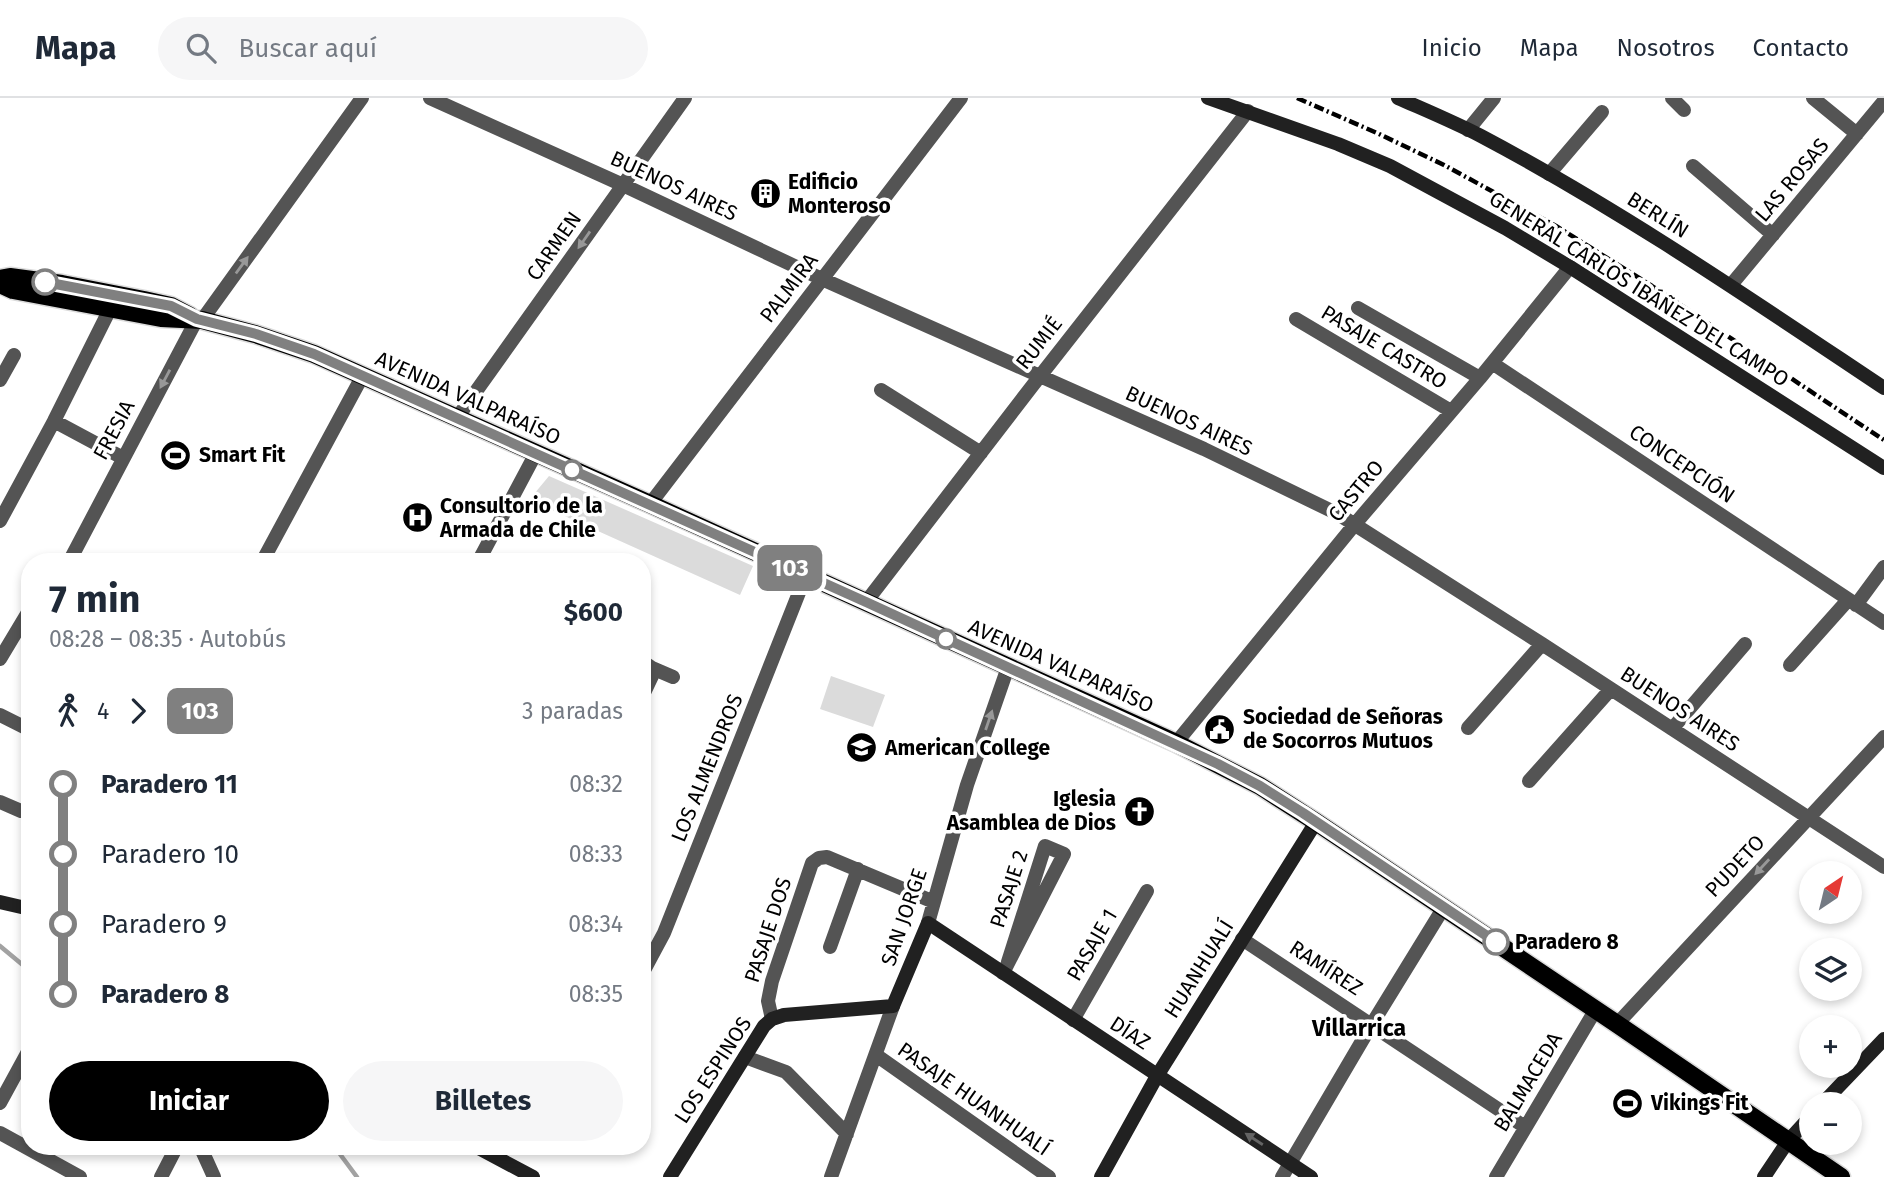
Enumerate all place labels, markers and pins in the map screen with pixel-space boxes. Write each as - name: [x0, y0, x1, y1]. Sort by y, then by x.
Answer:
- place label: Edificio Monteroso: [788, 169, 891, 219]
- building icon: Edificio Monteroso: [748, 177, 782, 211]
- unlabelled marker: [32, 269, 58, 295]
- sports icon: Smart Fit: [159, 438, 193, 472]
- place label: Smart Fit: [199, 442, 286, 468]
- unlabelled marker: [562, 460, 582, 480]
- place label: Consultorio de la Armada de Chile: [439, 493, 603, 543]
- hospital icon: Consultorio de la Armada de Chile: [400, 501, 434, 535]
- unlabelled marker: [936, 629, 956, 649]
- place label: Sociedad de Señoras de Socorros Mutuos: [1243, 704, 1443, 754]
- public building icon: Sociedad de Señoras de Socorros Mutuos: [1203, 712, 1237, 746]
- school or university icon: American College: [845, 731, 879, 765]
- place label: American College: [884, 735, 1051, 761]
- place label: Iglesia Asamblea de Dios: [946, 786, 1116, 836]
- church icon: Iglesia Asamblea de Dios: [1122, 794, 1156, 828]
- marker: Paradero 8: [1483, 929, 1509, 955]
- place label: Paradero 8: [1515, 929, 1619, 955]
- sports icon: Vikings Fit: [1611, 1086, 1645, 1120]
- place label: Vikings Fit: [1650, 1090, 1750, 1116]

